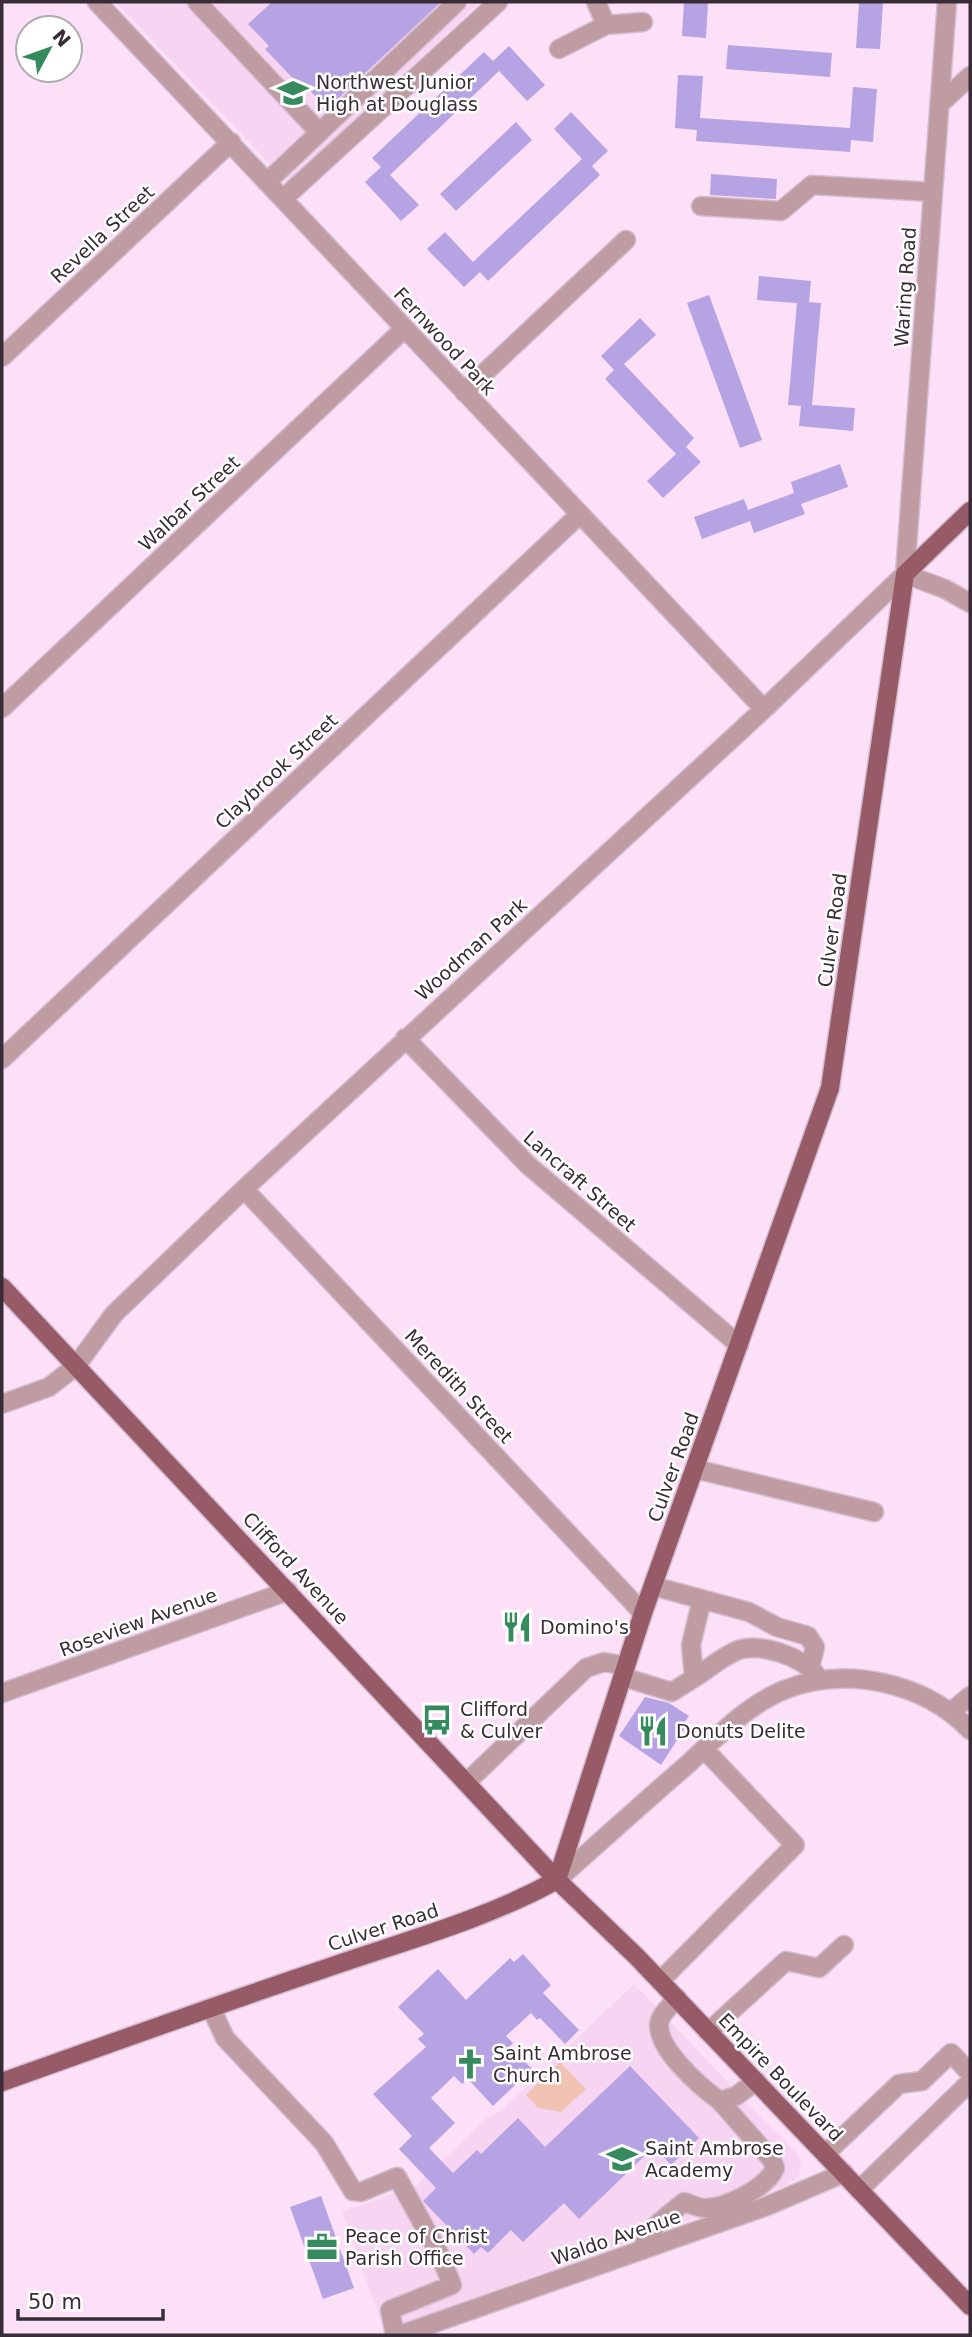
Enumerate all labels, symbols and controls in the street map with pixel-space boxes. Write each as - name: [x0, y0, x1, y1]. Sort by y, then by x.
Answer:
- north arrow: [14, 14, 84, 84]
- text: N: [48, 25, 75, 51]
- place label: Northwest Junior High at Douglass: [316, 71, 478, 115]
- school or university icon: Northwest Junior High at Douglass: [276, 76, 310, 110]
- street label: Revella Street: [46, 181, 158, 287]
- street label: Waring Road: [890, 226, 920, 348]
- street label: Fernwood Park: [390, 283, 500, 399]
- street label: Walbar Street: [134, 451, 244, 555]
- street label: Claybrook Street: [210, 709, 342, 833]
- street label: Culver Road: [813, 871, 851, 989]
- street label: Woodman Park: [411, 893, 531, 1005]
- street label: Lancraft Street: [519, 1126, 641, 1236]
- street label: Meredith Street: [401, 1324, 517, 1448]
- street label: Culver Road: [643, 1409, 703, 1525]
- street label: Clifford Avenue: [239, 1508, 353, 1628]
- street label: Roseview Avenue: [56, 1583, 220, 1661]
- restaurant icon: Domino's: [500, 1610, 534, 1644]
- place label: Domino's: [540, 1616, 629, 1638]
- place label: Clifford & Culver: [460, 1698, 542, 1742]
- bus stop icon: Clifford & Culver: [420, 1703, 454, 1737]
- restaurant icon: Donuts Delite: [636, 1714, 670, 1748]
- place label: Donuts Delite: [676, 1720, 806, 1742]
- street label: Culver Road: [325, 1899, 441, 1955]
- street label: Empire Boulevard: [714, 2009, 848, 2145]
- place label: Saint Ambrose Church: [493, 2042, 632, 2086]
- church icon: Saint Ambrose Church: [453, 2047, 487, 2081]
- place label: Saint Ambrose Academy: [645, 2137, 784, 2181]
- school or university icon: Saint Ambrose Academy: [605, 2142, 639, 2176]
- street label: Waldo Avenue: [549, 2205, 683, 2269]
- place label: Peace of Christ Parish Office: [345, 2225, 487, 2269]
- office icon: Peace of Christ Parish Office: [305, 2230, 339, 2264]
- scale bar: [18, 2278, 163, 2322]
- text: 50 m: [28, 2290, 82, 2314]

